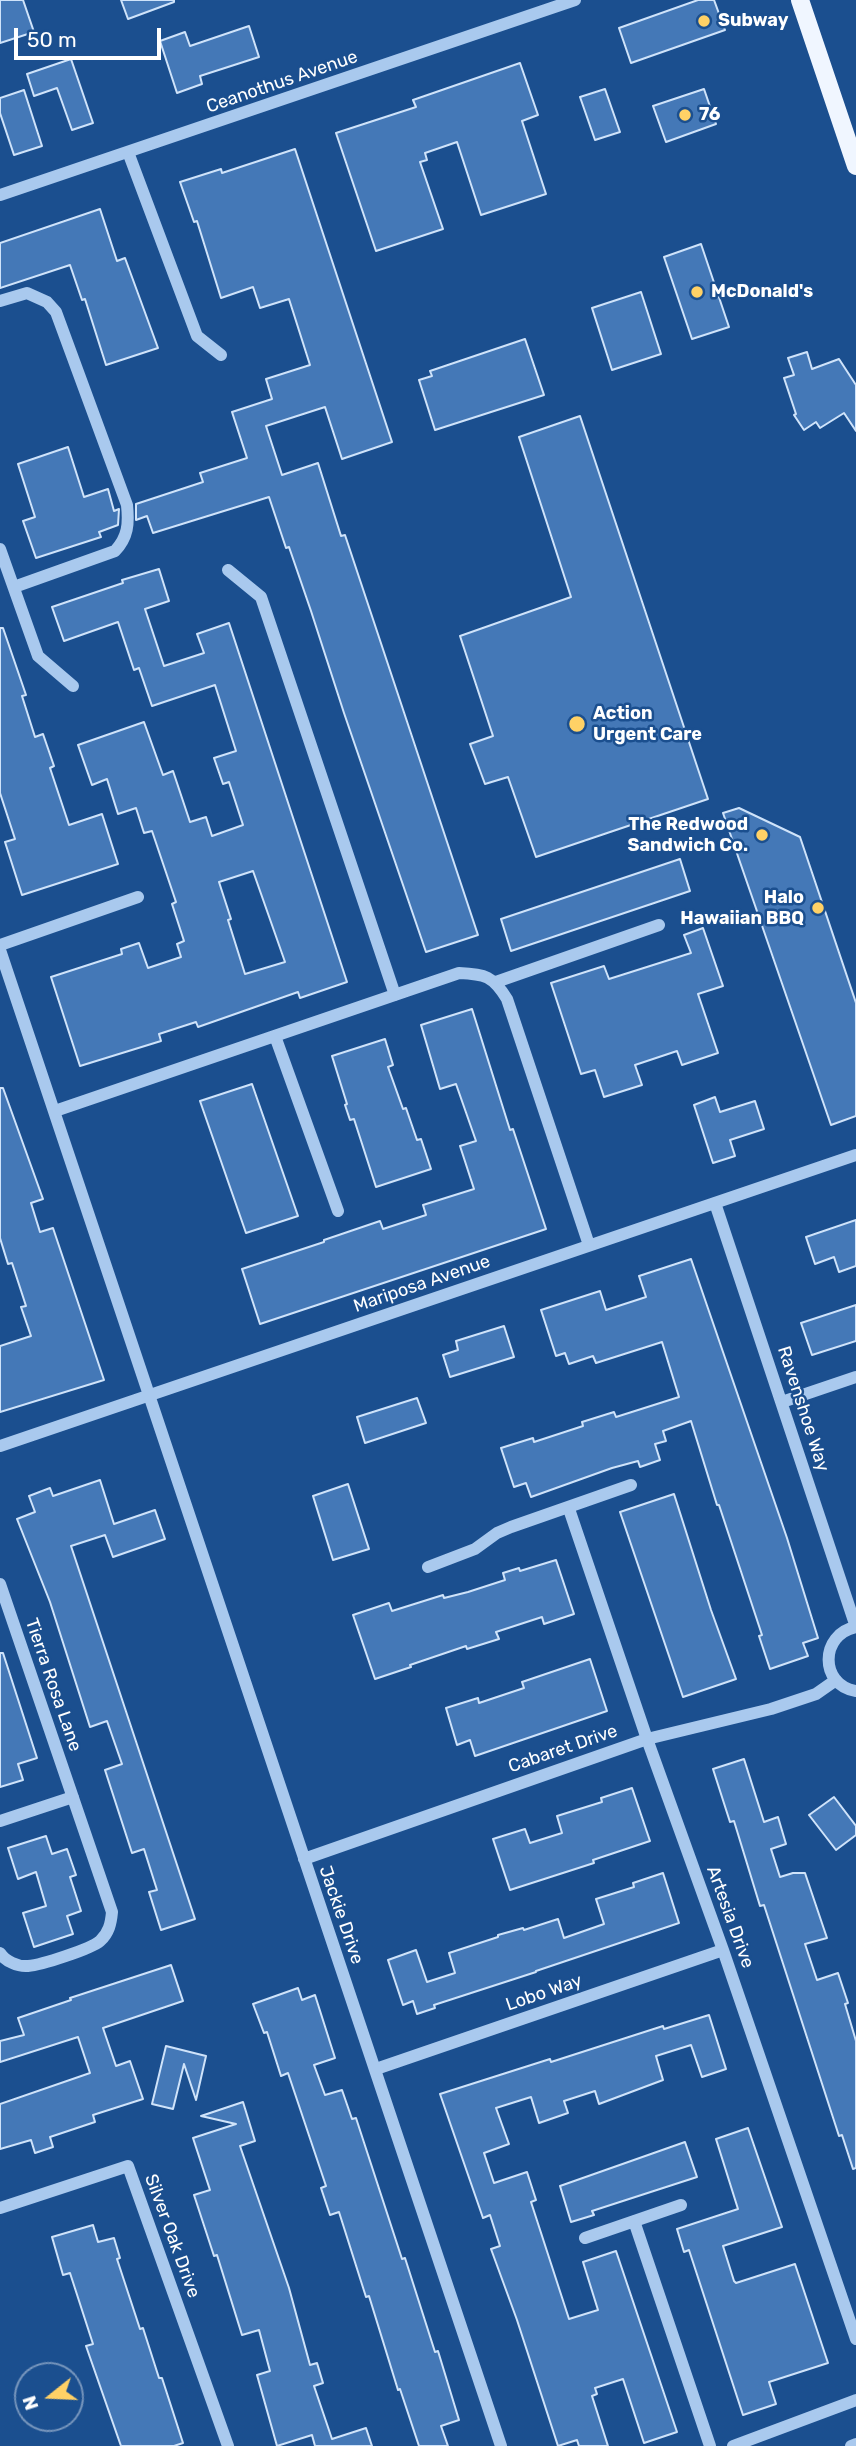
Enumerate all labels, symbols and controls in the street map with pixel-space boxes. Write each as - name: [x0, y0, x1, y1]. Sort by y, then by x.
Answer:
- place label: Subway: [718, 10, 788, 32]
- marker: Subway: [696, 13, 712, 29]
- scale bar: [18, 14, 164, 58]
- text: 50 m: [27, 27, 77, 52]
- street label: Ceanothus Avenue: [203, 46, 361, 118]
- place label: 76: [699, 104, 721, 126]
- marker: 76: [677, 107, 693, 123]
- place label: McDonald's: [711, 281, 813, 303]
- marker: McDonald's: [689, 284, 705, 300]
- place label: Action Urgent Care: [593, 703, 702, 746]
- marker: Action Urgent Care: [567, 714, 587, 734]
- place label: The Redwood Sandwich Co.: [627, 814, 748, 856]
- marker: The Redwood Sandwich Co.: [754, 827, 770, 843]
- place label: Halo Hawaiian BBQ: [680, 887, 804, 930]
- marker: Halo Hawaiian BBQ: [810, 900, 826, 916]
- street label: Mariposa Avenue: [351, 1251, 493, 1317]
- street label: Ravenshoe Way: [773, 1343, 833, 1475]
- street label: Tierra Rosa Lane: [20, 1616, 86, 1754]
- street label: Cabaret Drive: [506, 1720, 620, 1778]
- street label: Jackie Drive: [314, 1863, 368, 1967]
- street label: Artesia Drive: [702, 1863, 758, 1971]
- street label: Lobo Way: [503, 1970, 585, 2016]
- street label: Silver Oak Drive: [140, 2171, 204, 2301]
- north arrow: [14, 2362, 84, 2432]
- text: N: [17, 2393, 44, 2413]

